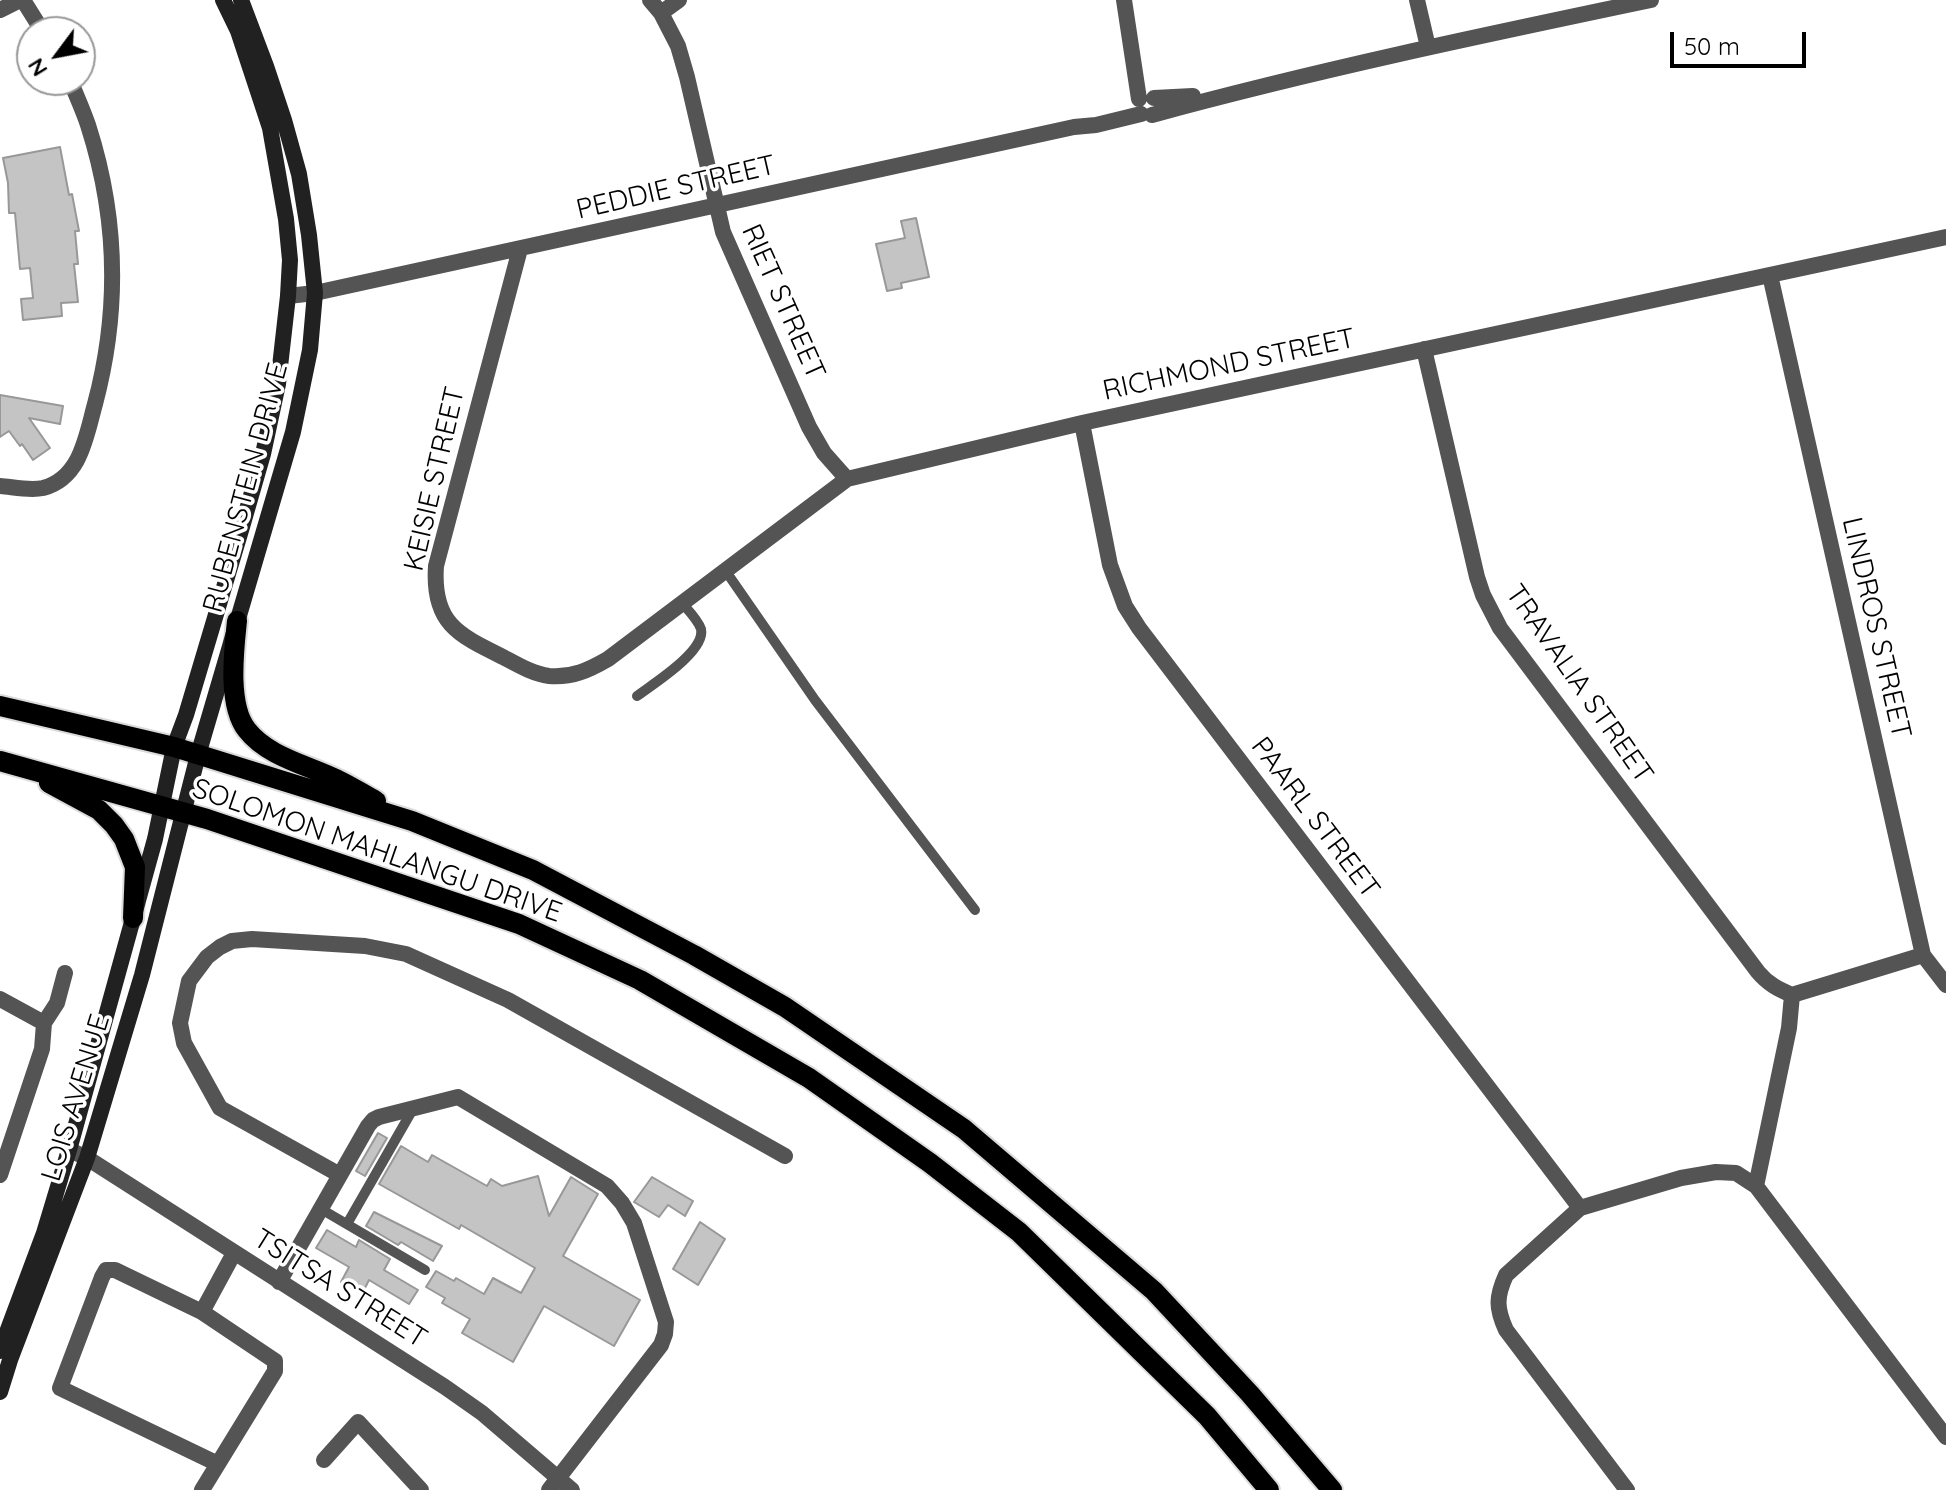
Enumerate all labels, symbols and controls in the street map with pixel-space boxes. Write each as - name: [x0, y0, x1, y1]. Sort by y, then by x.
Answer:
- north arrow: [16, 16, 96, 96]
- scale bar: [1674, 16, 1810, 66]
- text: 50 m: [1684, 31, 1740, 61]
- text: N: [21, 53, 54, 82]
- street label: PEDDIE STREET: [573, 149, 779, 227]
- street label: RIET STREET: [734, 219, 832, 385]
- street label: RICHMOND STREET: [1100, 322, 1358, 408]
- street label: RUBENSTEIN DRIVE: [197, 359, 295, 617]
- street label: KEISIE STREET: [397, 384, 473, 574]
- street label: LINDROS STREET: [1834, 514, 1918, 742]
- street label: TRAVALIA STREET: [1498, 578, 1660, 790]
- street label: PAARL STREET: [1243, 731, 1387, 905]
- street label: SOLOMON MAHLANGU DRIVE: [188, 772, 566, 930]
- street label: LOIS AVENUE: [35, 1010, 117, 1186]
- street label: TSITSA STREET: [247, 1222, 433, 1356]

